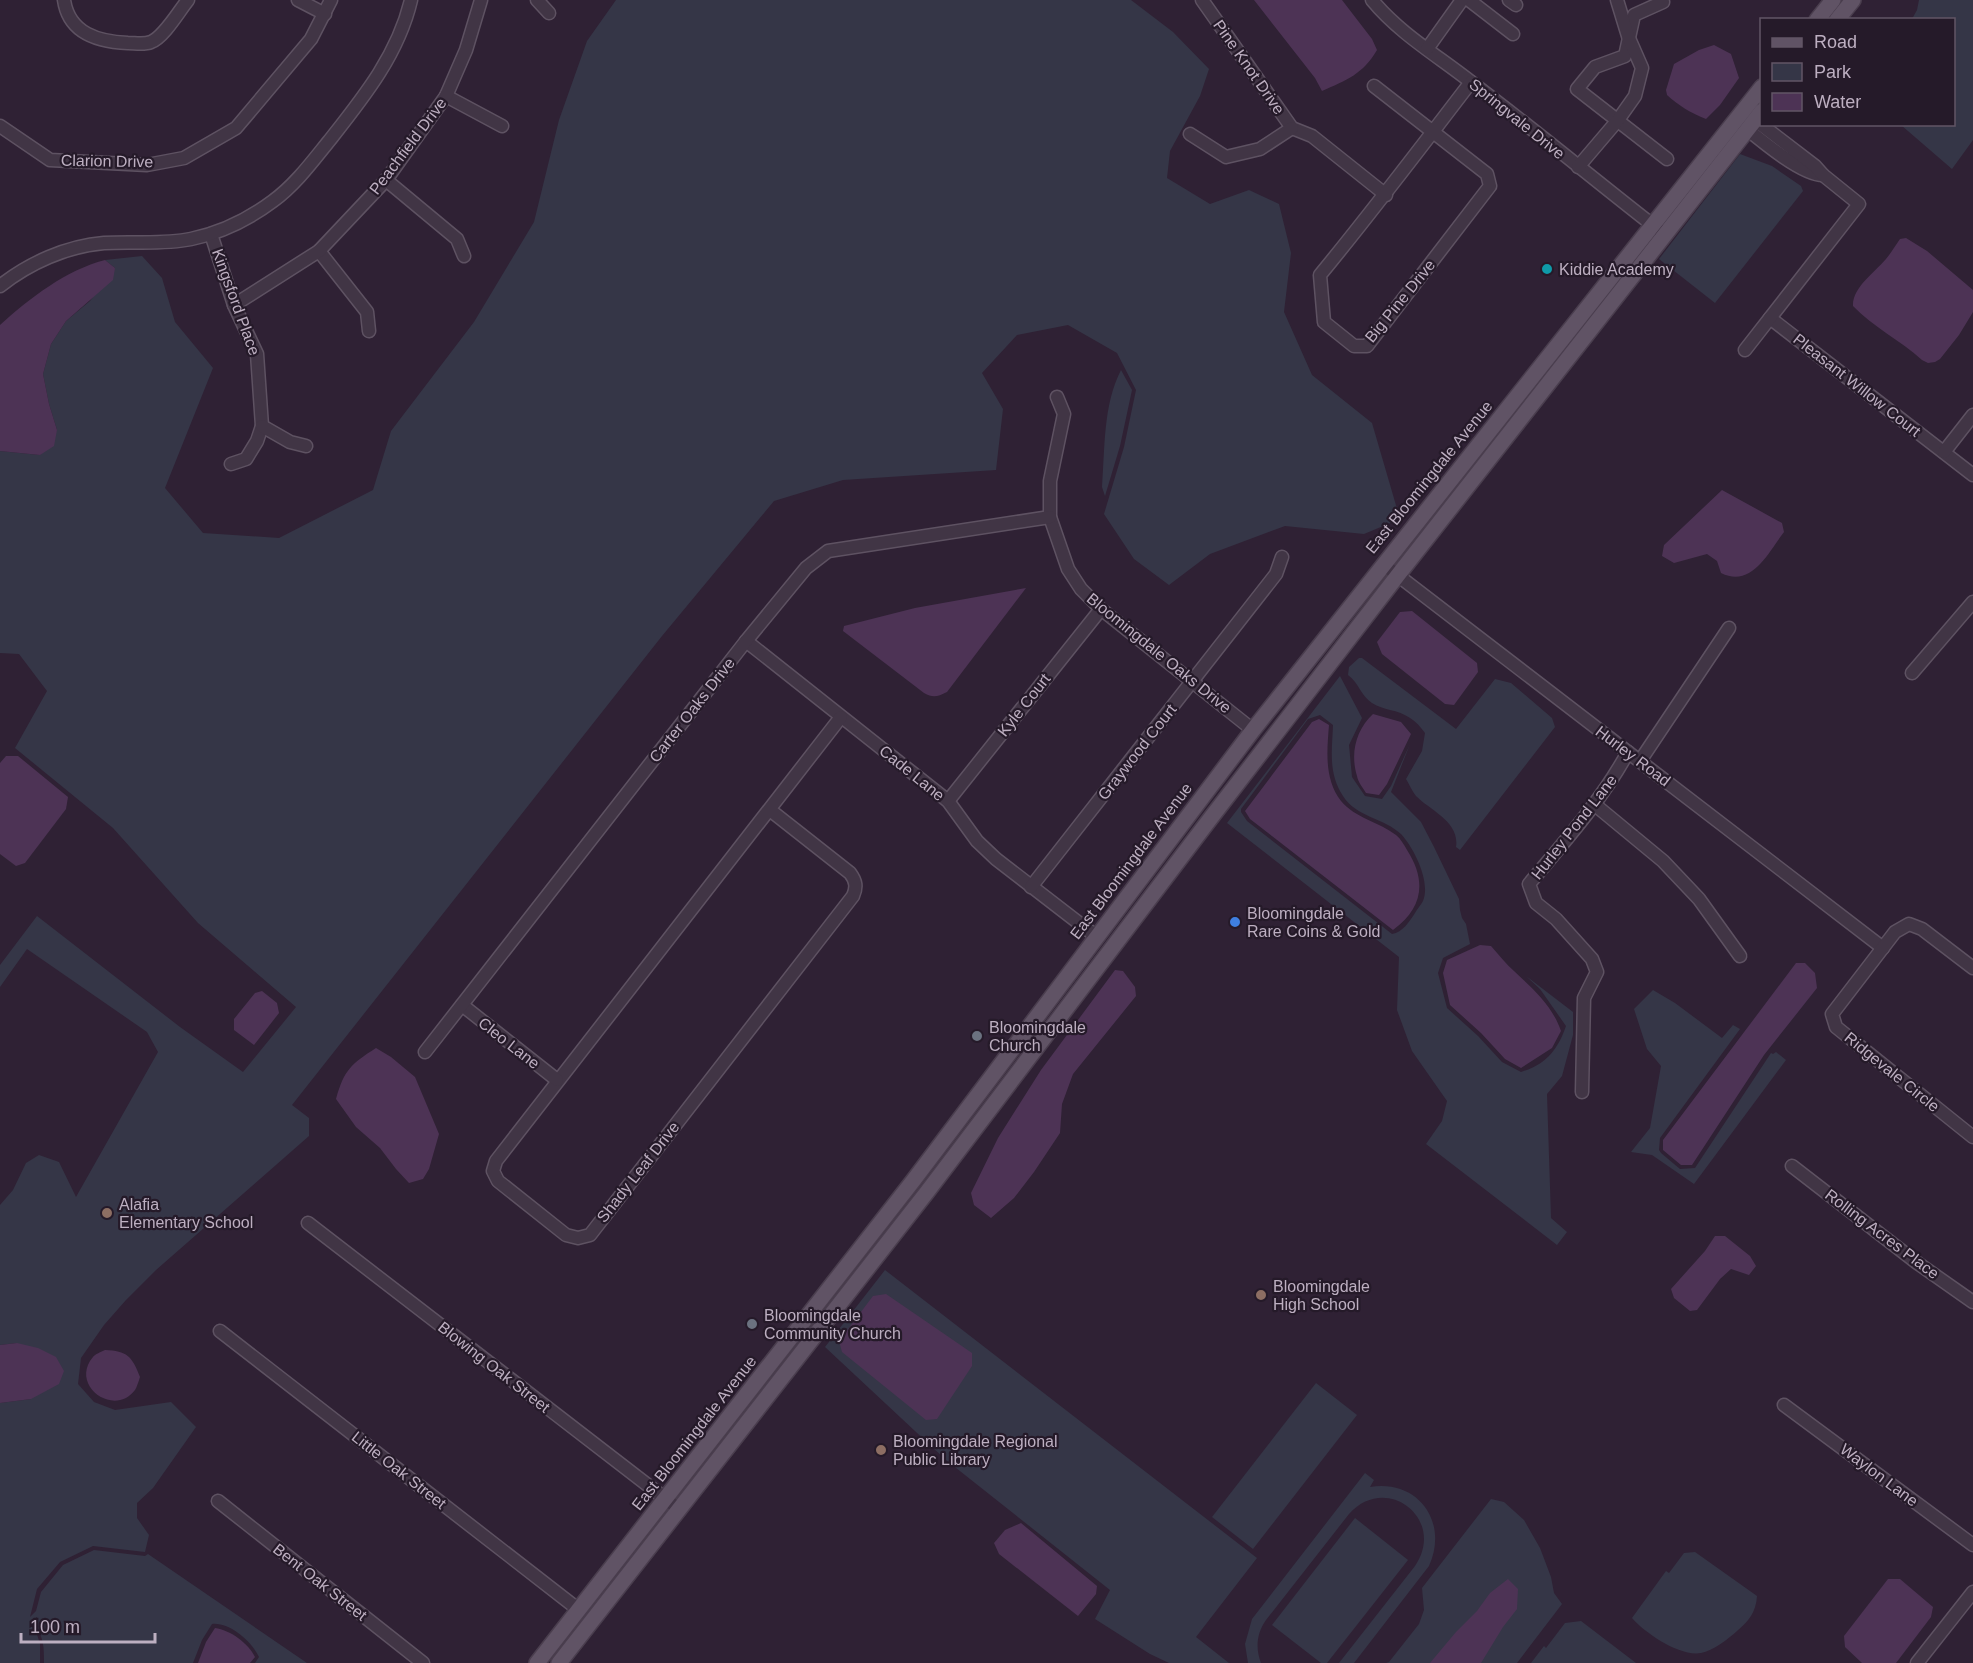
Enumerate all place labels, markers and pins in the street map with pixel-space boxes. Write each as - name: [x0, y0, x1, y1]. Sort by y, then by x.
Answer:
- place label: Kiddie Academy: [1559, 261, 1674, 278]
- marker: Kiddie Academy: [1540, 262, 1554, 276]
- place label: Bloomingdale Rare Coins & Gold: [1247, 905, 1380, 940]
- marker: Bloomingdale Rare Coins & Gold: [1228, 915, 1242, 929]
- place label: Bloomingdale Church: [989, 1019, 1086, 1054]
- marker: Bloomingdale Church: [970, 1029, 984, 1043]
- place label: Alafia Elementary School: [119, 1196, 253, 1231]
- marker: Alafia Elementary School: [100, 1206, 114, 1220]
- place label: Bloomingdale High School: [1273, 1278, 1370, 1313]
- marker: Bloomingdale High School: [1254, 1288, 1268, 1302]
- place label: Bloomingdale Community Church: [764, 1307, 901, 1342]
- marker: Bloomingdale Community Church: [745, 1317, 759, 1331]
- place label: Bloomingdale Regional Public Library: [893, 1433, 1058, 1468]
- marker: Bloomingdale Regional Public Library: [874, 1443, 888, 1457]

